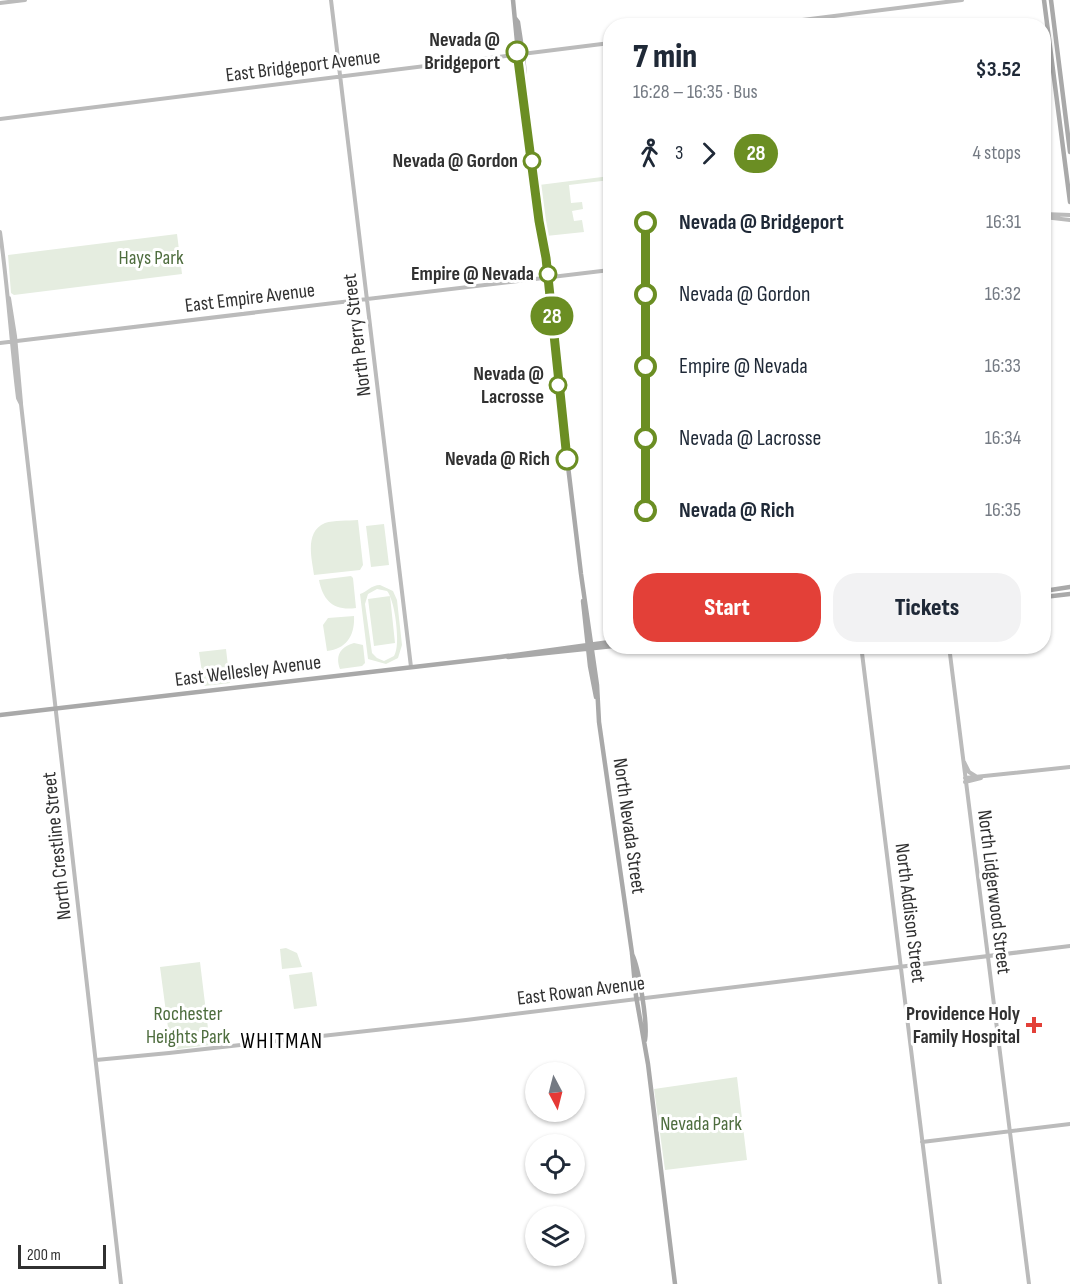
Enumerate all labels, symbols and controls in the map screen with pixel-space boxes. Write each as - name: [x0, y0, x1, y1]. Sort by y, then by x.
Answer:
- place label: Nevada @ Bridgeport: [424, 28, 500, 75]
- text: 7 min: [633, 37, 697, 77]
- marker: Nevada @ Bridgeport: [506, 41, 528, 63]
- street label: East Bridgeport Avenue: [224, 45, 382, 87]
- text: $3.52: [976, 56, 1021, 83]
- text: 16:28 – 16:35 · Bus: [633, 80, 758, 104]
- icon: walk: [633, 137, 666, 170]
- icon: forward: [692, 137, 725, 170]
- text: 3: [675, 141, 683, 165]
- text: 28: [746, 141, 766, 166]
- text: 4 stops: [973, 141, 1021, 165]
- place label: Nevada @ Gordon: [393, 149, 518, 173]
- marker: Nevada @ Gordon: [523, 152, 541, 170]
- text: Nevada @ Bridgeport: [679, 209, 844, 236]
- text: 16:31: [986, 210, 1021, 234]
- park label: Hays Park: [118, 246, 184, 270]
- place label: Empire @ Nevada: [411, 262, 534, 286]
- marker: Empire @ Nevada: [539, 265, 557, 283]
- street label: North Perry Street: [338, 272, 376, 398]
- street label: East Empire Avenue: [184, 278, 316, 318]
- text: Nevada @ Gordon: [679, 281, 810, 308]
- text: 16:32: [985, 282, 1021, 306]
- line badge: 28: [525, 296, 579, 336]
- text: 28: [542, 304, 562, 329]
- text: Empire @ Nevada: [679, 353, 808, 380]
- text: 16:33: [985, 354, 1021, 378]
- place label: Nevada @ Lacrosse: [473, 362, 544, 409]
- marker: Nevada @ Lacrosse: [549, 376, 567, 394]
- text: Nevada @ Lacrosse: [679, 425, 821, 452]
- text: 16:34: [985, 426, 1021, 450]
- place label: Nevada @ Rich: [445, 447, 550, 471]
- marker: Nevada @ Rich: [556, 448, 578, 470]
- text: Nevada @ Rich: [679, 497, 795, 524]
- text: 16:35: [985, 498, 1021, 522]
- button: Start: [633, 573, 821, 642]
- button: Tickets: [833, 573, 1021, 642]
- street label: East Wellesley Avenue: [174, 650, 322, 692]
- street label: North Nevada Street: [608, 757, 650, 895]
- street label: North Crestline Street: [37, 771, 77, 921]
- street label: North Lidgerwood Street: [972, 809, 1016, 975]
- street label: North Addison Street: [890, 842, 930, 984]
- street label: East Rowan Avenue: [516, 971, 646, 1011]
- park label: Rochester Heights Park: [146, 1002, 230, 1049]
- place label: Providence Holy Family Hospital: [906, 1002, 1021, 1049]
- marker: Providence Holy Family Hospital: [1025, 1016, 1043, 1034]
- district label: WHITMAN: [240, 1028, 324, 1055]
- north arrow: [525, 1062, 585, 1122]
- map controls: [525, 1062, 585, 1266]
- park label: Nevada Park: [660, 1112, 742, 1136]
- button: locate: [525, 1134, 585, 1194]
- button: layers: [525, 1206, 585, 1266]
- scale bar: [18, 1242, 106, 1270]
- text: 200 m: [27, 1246, 61, 1265]

